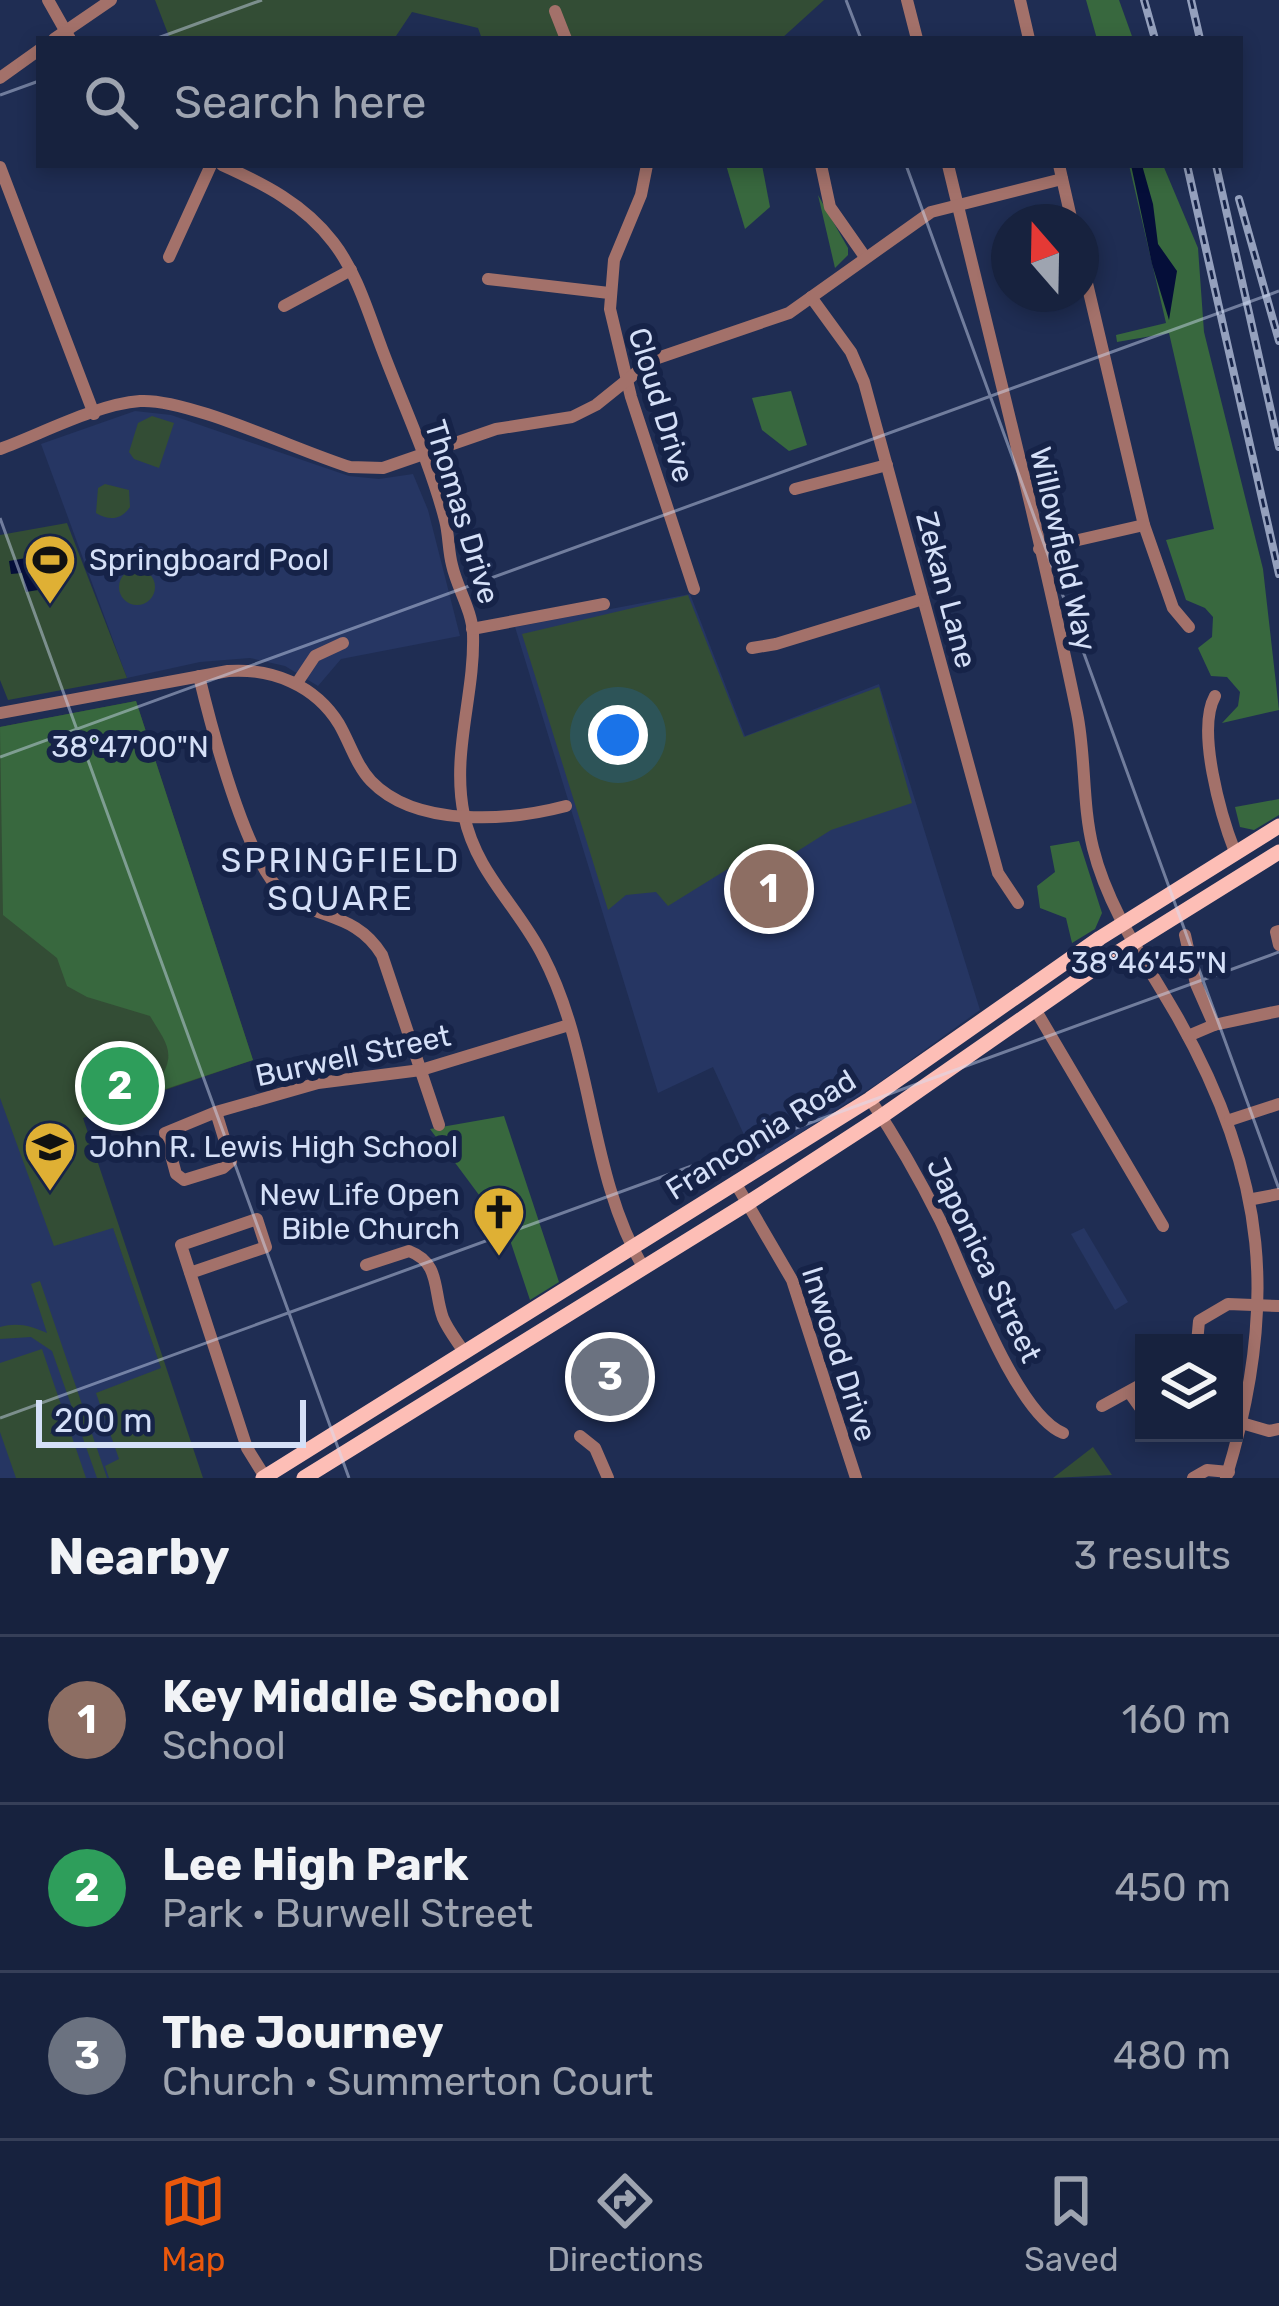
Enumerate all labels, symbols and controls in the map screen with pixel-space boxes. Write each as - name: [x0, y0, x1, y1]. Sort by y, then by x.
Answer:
- search box: [36, 36, 1243, 168]
- icon: search: [78, 69, 144, 135]
- text: Search here: [174, 76, 426, 129]
- north arrow: [991, 204, 1099, 312]
- street label: Cloud Drive: [620, 323, 702, 487]
- street label: Thomas Drive: [417, 416, 507, 608]
- street label: Willowfield Way: [1022, 444, 1104, 654]
- street label: Zekan Lane: [908, 508, 984, 672]
- sports icon: Springboard Pool: [22, 532, 78, 606]
- place label: Springboard Pool: [89, 542, 329, 578]
- your location: [588, 705, 648, 765]
- text: 38°47'00"N: [51, 729, 209, 765]
- district label: SPRINGFIELD SQUARE: [221, 841, 461, 918]
- pin: 1: [730, 844, 808, 934]
- text: 38°46'45"N: [1071, 945, 1227, 981]
- street label: Burwell Street: [252, 1018, 454, 1094]
- pin: 2: [81, 1041, 159, 1131]
- street label: Franconia Road: [659, 1062, 863, 1208]
- school or university icon: John R. Lewis High School: [22, 1119, 78, 1193]
- place label: John R. Lewis High School: [89, 1129, 458, 1165]
- street label: Japonica Street: [919, 1152, 1049, 1368]
- place label: New Life Open Bible Church: [259, 1177, 460, 1247]
- church icon: New Life Open Bible Church: [471, 1184, 527, 1258]
- street label: Inwood Drive: [794, 1262, 884, 1446]
- pin: 3: [571, 1332, 649, 1422]
- map controls: [1135, 1334, 1243, 1442]
- button: layers: [1135, 1334, 1243, 1442]
- scale bar: [36, 1394, 306, 1447]
- text: 200 m: [54, 1401, 153, 1440]
- text: Nearby: [48, 1526, 230, 1587]
- text: 3 results: [1074, 1533, 1231, 1579]
- text: Key Middle School: [162, 1670, 561, 1723]
- text: 1: [77, 1697, 97, 1743]
- text: 160 m: [1122, 1697, 1231, 1743]
- text: School: [162, 1723, 286, 1769]
- text: Lee High Park: [162, 1838, 469, 1891]
- text: 2: [74, 1865, 100, 1911]
- text: 450 m: [1115, 1865, 1231, 1911]
- text: Park · Burwell Street: [162, 1891, 533, 1937]
- text: The Journey: [162, 2006, 444, 2059]
- text: 3: [74, 2033, 100, 2079]
- text: 480 m: [1113, 2033, 1231, 2079]
- text: Church · Summerton Court: [162, 2059, 653, 2105]
- tab: Map: [160, 2168, 226, 2279]
- tab: Directions: [547, 2168, 704, 2279]
- tab: Saved: [1024, 2168, 1119, 2279]

